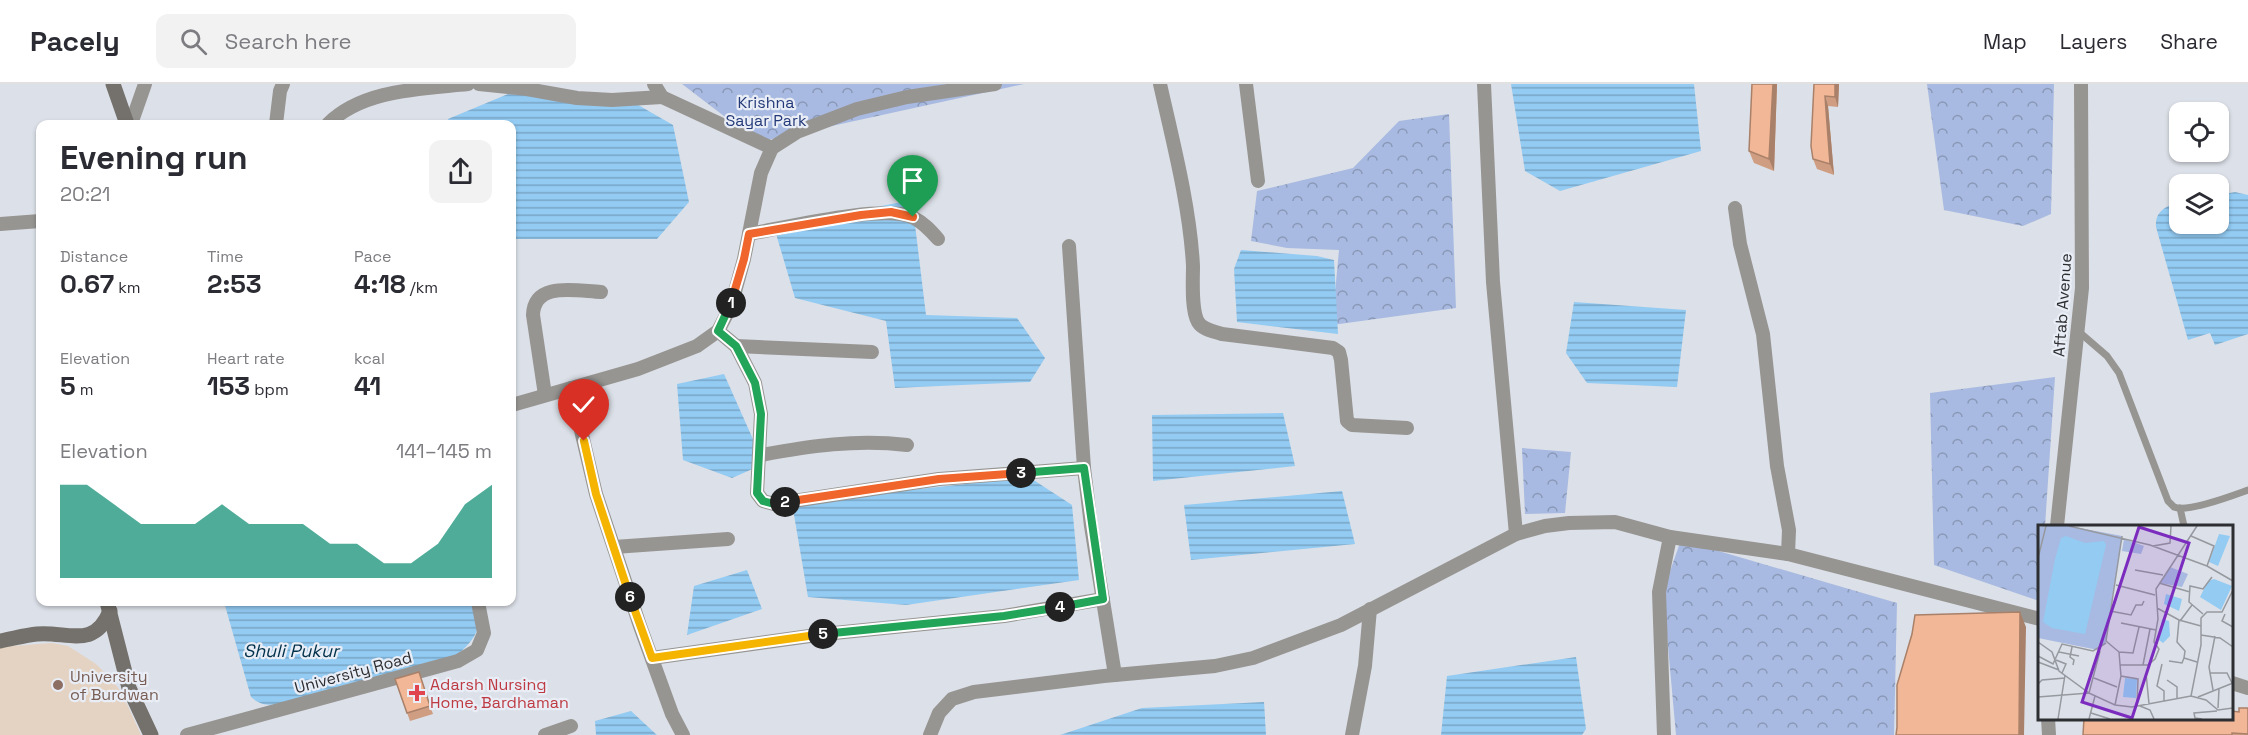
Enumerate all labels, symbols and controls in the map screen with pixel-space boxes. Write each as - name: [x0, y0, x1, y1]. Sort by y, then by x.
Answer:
- search box: [156, 14, 576, 68]
- text: Pacely: [30, 23, 120, 59]
- icon: search: [177, 25, 210, 58]
- text: Search here: [225, 27, 352, 55]
- text: Map: [1983, 28, 2027, 55]
- text: Layers: [2060, 28, 2127, 55]
- text: Share: [2160, 28, 2218, 55]
- park label: Krishna Sayar Park: [725, 92, 807, 131]
- map controls: [2169, 102, 2229, 234]
- button: locate: [2169, 102, 2229, 162]
- text: Evening run: [60, 137, 248, 179]
- button: share: [429, 140, 492, 203]
- pin: [887, 155, 938, 217]
- icon: arrive: [896, 164, 929, 197]
- button: layers: [2169, 174, 2229, 234]
- text: 20:21: [60, 181, 110, 207]
- text: Distance: [60, 246, 128, 267]
- text: Time: [207, 246, 243, 267]
- text: Pace: [354, 246, 391, 267]
- street label: Aftab Avenue: [2048, 253, 2077, 358]
- text: 0.67: [60, 267, 114, 301]
- text: 2:53: [207, 267, 262, 301]
- text: 4:18: [354, 267, 406, 301]
- text: km: [114, 277, 141, 298]
- text: /km: [406, 277, 438, 298]
- pin: 1: [716, 288, 746, 318]
- text: 1: [727, 292, 735, 313]
- text: Elevation: [60, 348, 130, 369]
- text: Heart rate: [207, 348, 285, 369]
- text: kcal: [354, 348, 385, 369]
- text: 5: [60, 369, 76, 403]
- text: 153: [207, 369, 250, 403]
- text: 41: [354, 369, 381, 403]
- text: m: [76, 379, 93, 400]
- text: bpm: [250, 379, 289, 400]
- pin: [558, 379, 609, 441]
- icon: check: [567, 388, 600, 421]
- text: Elevation: [60, 438, 148, 464]
- text: 141–145 m: [396, 438, 492, 464]
- pin: 3: [1006, 458, 1036, 488]
- text: 3: [1016, 462, 1026, 483]
- pin: 2: [770, 487, 800, 517]
- text: 2: [780, 491, 790, 512]
- inset map: [2038, 525, 2233, 720]
- pin: 6: [615, 582, 645, 612]
- text: 6: [625, 586, 635, 607]
- pin: 4: [1045, 592, 1075, 622]
- text: 4: [1055, 596, 1065, 617]
- pin: 5: [808, 619, 838, 649]
- text: 5: [818, 623, 828, 644]
- water label: Shuli Pukur: [243, 639, 341, 662]
- street label: University Road: [292, 647, 414, 698]
- place label: University of Burdwan: [70, 666, 159, 705]
- place label: Adarsh Nursing Home, Bardhaman: [430, 674, 569, 713]
- marker: University of Burdwan: [51, 678, 65, 692]
- marker: Adarsh Nursing Home, Bardhaman: [408, 684, 426, 702]

